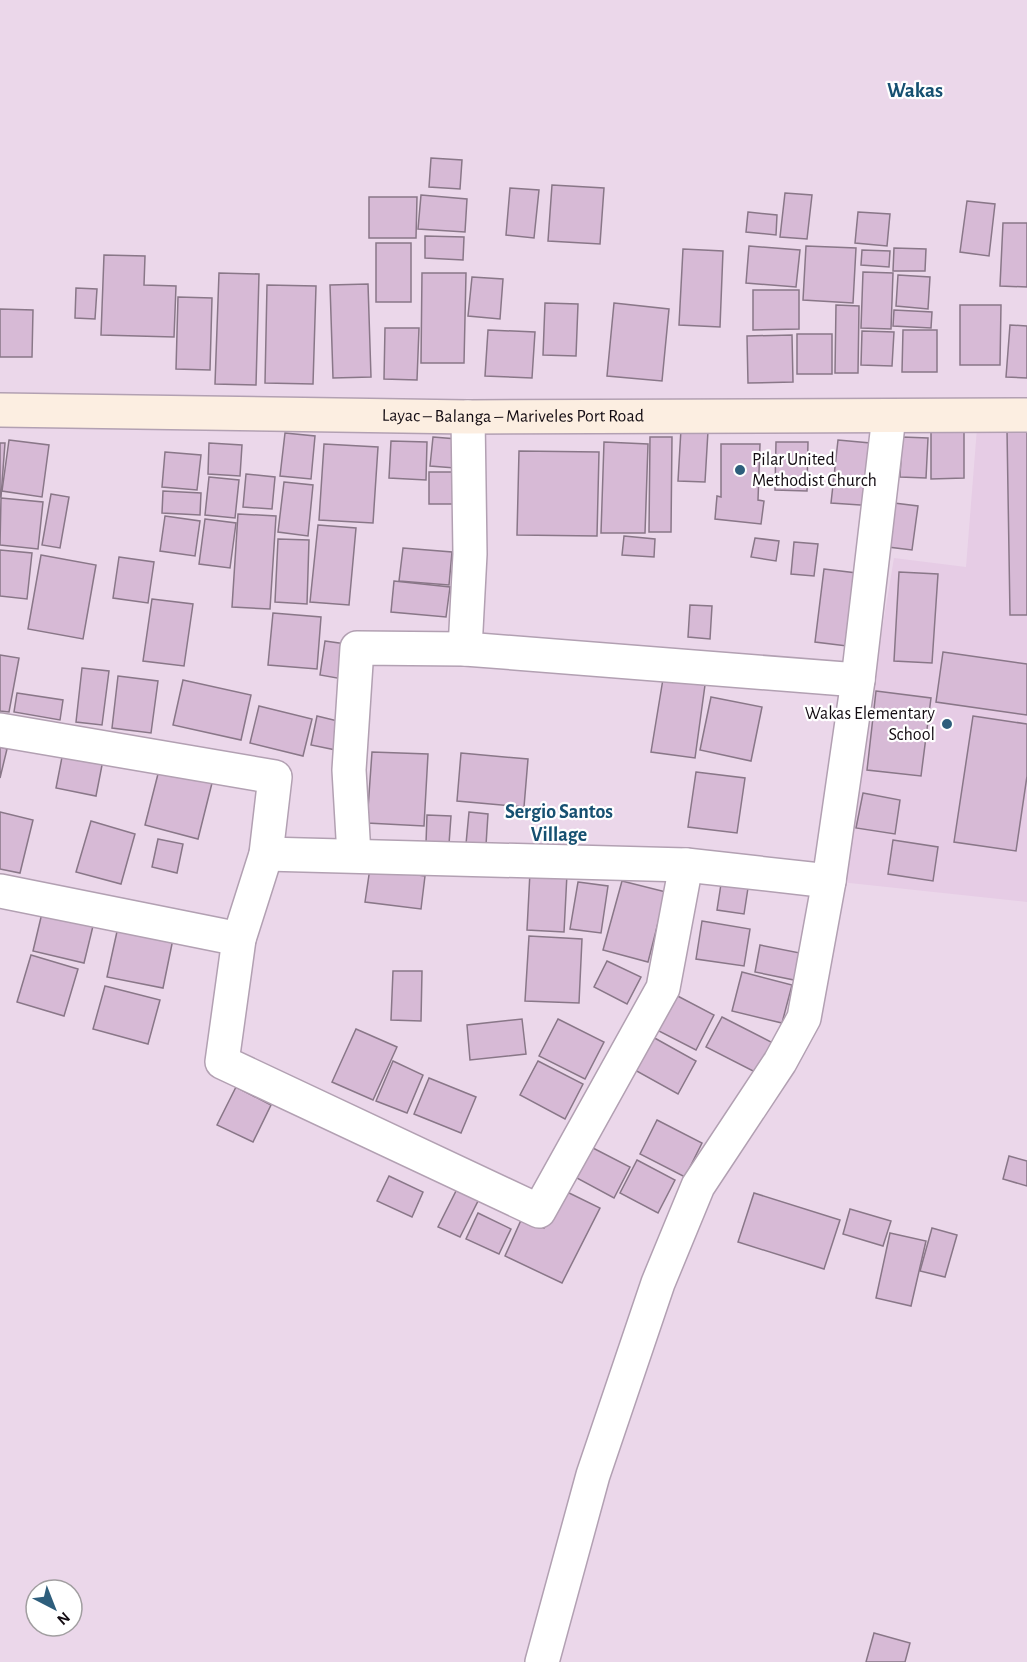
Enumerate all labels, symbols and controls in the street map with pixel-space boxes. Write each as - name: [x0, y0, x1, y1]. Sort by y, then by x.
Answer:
- district label: Wakas: [887, 80, 943, 101]
- street label: Layac – Balanga – Mariveles Port Road: [382, 407, 644, 426]
- place label: Pilar United Methodist Church: [752, 451, 877, 490]
- marker: Pilar United Methodist Church: [733, 463, 747, 477]
- place label: Wakas Elementary School: [805, 705, 935, 744]
- marker: Wakas Elementary School: [940, 717, 954, 731]
- district label: Sergio Santos Village: [505, 802, 613, 845]
- north arrow: [24, 1578, 84, 1638]
- text: N: [54, 1609, 73, 1628]

